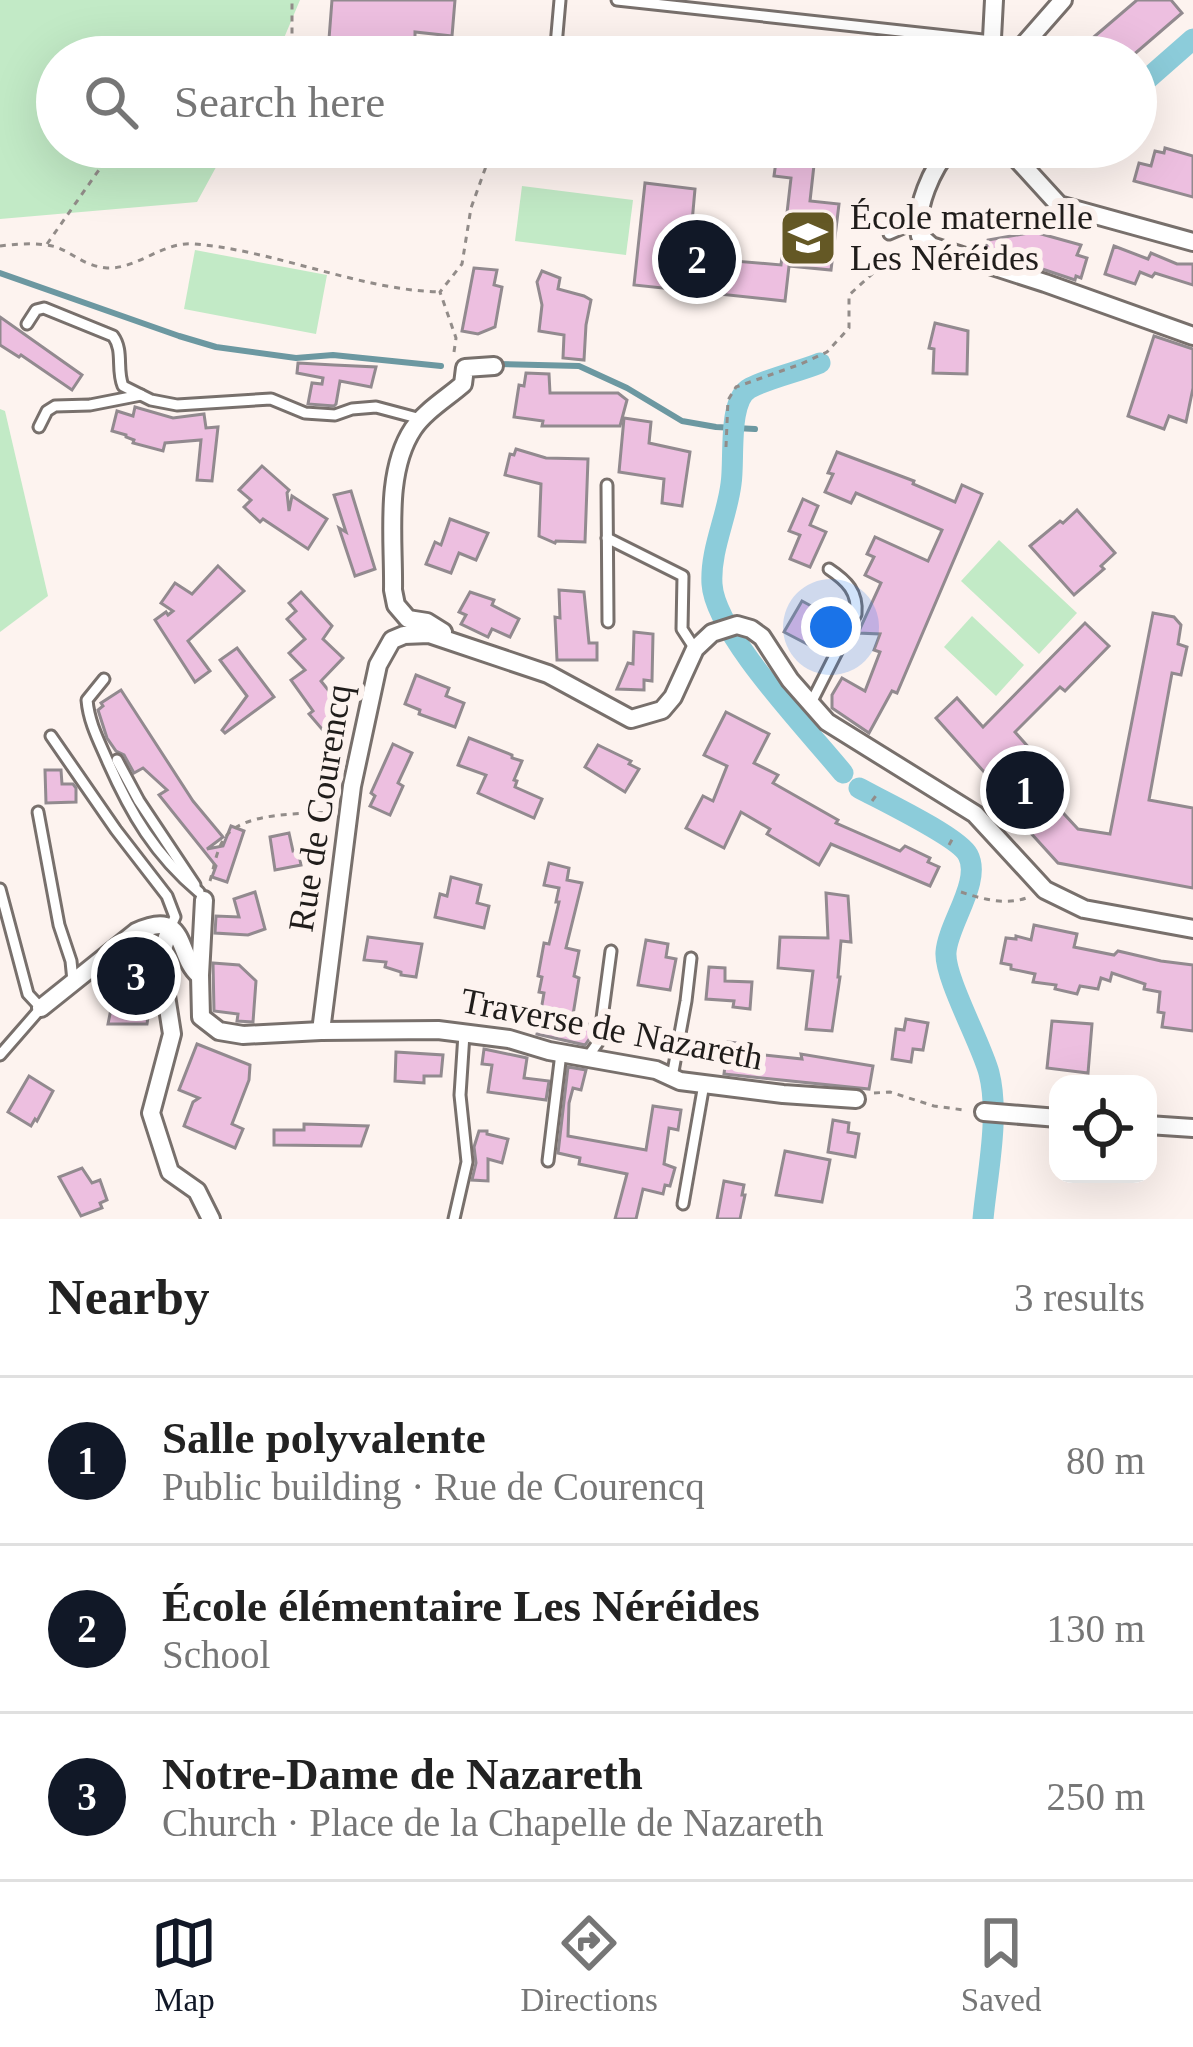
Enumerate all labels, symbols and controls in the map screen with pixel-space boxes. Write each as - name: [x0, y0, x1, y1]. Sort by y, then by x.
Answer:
- search box: [36, 36, 1157, 168]
- icon: search: [78, 69, 144, 135]
- text: Search here: [174, 77, 385, 127]
- place label: École maternelle Les Néréides: [850, 197, 1093, 278]
- school or university icon: École maternelle Les Néréides: [777, 207, 839, 269]
- pin: 2: [658, 214, 736, 304]
- your location: [801, 597, 861, 657]
- street label: Rue de Courencq: [281, 681, 359, 935]
- pin: 1: [986, 745, 1064, 835]
- pin: 3: [97, 931, 175, 1021]
- street label: Traverse de Nazareth: [458, 980, 766, 1078]
- map controls: [1049, 1075, 1157, 1183]
- button: locate: [1049, 1075, 1157, 1183]
- text: Nearby: [48, 1269, 209, 1325]
- text: 3 results: [1014, 1276, 1145, 1319]
- text: Salle polyvalente: [162, 1413, 486, 1463]
- text: 1: [77, 1439, 97, 1482]
- text: 80 m: [1066, 1439, 1145, 1482]
- text: Public building · Rue de Courencq: [162, 1465, 705, 1508]
- text: École élémentaire Les Néréides: [162, 1581, 760, 1631]
- text: 2: [77, 1607, 97, 1650]
- text: 130 m: [1046, 1607, 1145, 1650]
- text: School: [162, 1633, 270, 1676]
- text: Notre-Dame de Nazareth: [162, 1749, 643, 1799]
- text: 3: [77, 1775, 97, 1818]
- text: 250 m: [1046, 1775, 1145, 1818]
- text: Church · Place de la Chapelle de Nazareth: [162, 1801, 824, 1844]
- tab: Map: [151, 1910, 217, 2019]
- tab: Directions: [520, 1910, 658, 2019]
- tab: Saved: [961, 1910, 1042, 2019]

